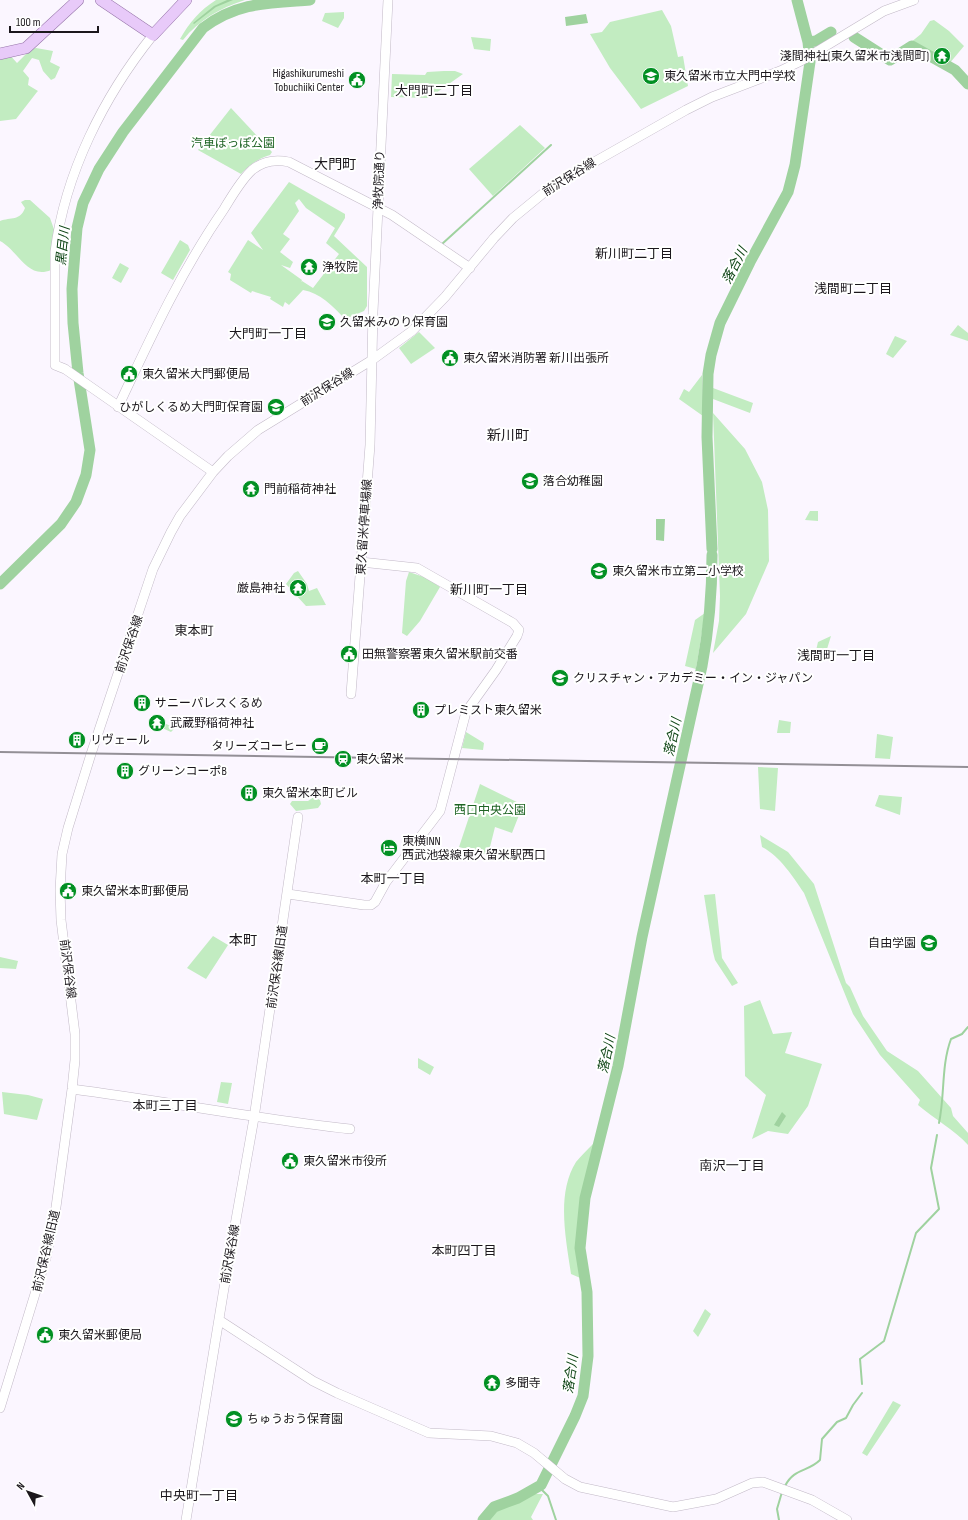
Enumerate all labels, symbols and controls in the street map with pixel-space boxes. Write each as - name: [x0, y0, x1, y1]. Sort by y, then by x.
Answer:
- scale bar: [10, 8, 98, 34]
- text: 100 m: [16, 15, 41, 30]
- temple icon: 淺間神社(東久留米市浅間町): [932, 46, 952, 66]
- place label: 淺間神社(東久留米市浅間町): [780, 49, 929, 64]
- place label: Higashikurumeshi Tobuchiiki Center: [272, 66, 345, 95]
- school or university icon: 東久留米市立大門中学校: [641, 66, 661, 86]
- place label: 東久留米市立大門中学校: [664, 69, 796, 84]
- public building icon: Higashikurumeshi Tobuchiiki Center: [347, 70, 367, 90]
- district label: 大門町二丁目: [395, 83, 473, 99]
- park label: 汽車ぽっぽ公園: [191, 136, 275, 151]
- street label: 浄牧院通り: [371, 150, 388, 210]
- street label: 前沢保谷線: [540, 155, 599, 200]
- district label: 大門町: [314, 156, 356, 173]
- water label: 黒目川: [53, 224, 73, 266]
- water label: 落合川: [719, 243, 752, 286]
- district label: 新川町二丁目: [595, 246, 673, 262]
- temple icon: 浄牧院: [299, 257, 319, 277]
- place label: 浄牧院: [322, 260, 358, 275]
- district label: 浅間町二丁目: [814, 281, 892, 297]
- school or university icon: 久留米みのり保育園: [317, 312, 337, 332]
- place label: 久留米みのり保育園: [340, 315, 448, 330]
- district label: 大門町一丁目: [229, 326, 307, 342]
- public building icon: 東久留米消防署 新川出張所: [440, 348, 460, 368]
- place label: 東久留米消防署 新川出張所: [463, 351, 609, 366]
- public building icon: 東久留米大門郵便局: [119, 364, 139, 384]
- street label: 前沢保谷線: [298, 365, 357, 410]
- place label: 東久留米大門郵便局: [142, 367, 250, 382]
- school or university icon: ひがしくるめ大門町保育園: [266, 397, 286, 417]
- place label: ひがしくるめ大門町保育園: [119, 400, 263, 415]
- district label: 新川町: [487, 427, 529, 444]
- school or university icon: 落合幼稚園: [520, 471, 540, 491]
- place label: 落合幼稚園: [543, 474, 603, 489]
- temple icon: 門前稲荷神社: [241, 479, 261, 499]
- street label: 東久留米停車場線: [354, 479, 375, 575]
- place label: 門前稲荷神社: [264, 482, 336, 497]
- school or university icon: 東久留米市立第二小学校: [589, 561, 609, 581]
- place label: 東久留米市立第二小学校: [612, 564, 744, 579]
- temple icon: 厳島神社: [288, 578, 308, 598]
- place label: 厳島神社: [237, 581, 285, 596]
- district label: 新川町一丁目: [450, 582, 528, 598]
- street label: 前沢保谷線: [113, 613, 146, 675]
- district label: 東本町: [174, 623, 214, 639]
- public building icon: 田無警察署東久留米駅前交番: [339, 644, 359, 664]
- place label: 田無警察署東久留米駅前交番: [362, 647, 518, 662]
- district label: 浅間町一丁目: [797, 648, 875, 664]
- school or university icon: クリスチャン・アカデミー・イン・ジャパン: [550, 668, 570, 688]
- place label: クリスチャン・アカデミー・イン・ジャパン: [573, 671, 813, 686]
- building icon: サニーパレスくるめ: [132, 693, 152, 713]
- place label: サニーパレスくるめ: [155, 696, 263, 711]
- building icon: プレミスト東久留米: [411, 700, 431, 720]
- place label: プレミスト東久留米: [434, 703, 542, 718]
- temple icon: 武蔵野稲荷神社: [147, 713, 167, 733]
- water label: 落合川: [661, 715, 685, 758]
- place label: 武蔵野稲荷神社: [170, 716, 254, 731]
- building icon: リヴェール: [67, 730, 87, 750]
- place label: リヴェール: [90, 733, 150, 748]
- cafe icon: タリーズコーヒー: [310, 736, 330, 756]
- place label: タリーズコーヒー: [212, 739, 307, 754]
- station icon: 東久留米: [333, 749, 353, 769]
- place label: 東久留米: [356, 752, 404, 767]
- building icon: グリーンコーポB: [115, 761, 135, 781]
- place label: グリーンコーポB: [138, 764, 227, 779]
- building icon: 東久留米本町ビル: [239, 783, 259, 803]
- place label: 東久留米本町ビル: [262, 786, 358, 801]
- park label: 西口中央公園: [454, 803, 526, 818]
- place label: 東横INN 西武池袋線東久留米駅西口: [402, 834, 546, 863]
- hotel icon: 東横INN 西武池袋線東久留米駅西口: [379, 838, 399, 858]
- district label: 本町一丁目: [360, 871, 426, 887]
- public building icon: 東久留米本町郵便局: [58, 881, 78, 901]
- place label: 東久留米本町郵便局: [81, 884, 189, 899]
- street label: 前沢保谷線旧道: [264, 924, 291, 1010]
- district label: 本町: [229, 932, 257, 949]
- school or university icon: 自由学園: [919, 933, 939, 953]
- place label: 自由学園: [868, 936, 916, 951]
- street label: 前沢保谷線: [56, 938, 79, 1000]
- water label: 落合川: [595, 1032, 619, 1075]
- district label: 本町三丁目: [132, 1098, 198, 1114]
- public building icon: 東久留米市役所: [280, 1151, 300, 1171]
- place label: 東久留米市役所: [303, 1154, 387, 1169]
- district label: 南沢一丁目: [699, 1158, 765, 1174]
- street label: 前沢保谷線旧道: [30, 1208, 63, 1294]
- street label: 前沢保谷線: [218, 1223, 243, 1285]
- district label: 本町四丁目: [431, 1243, 497, 1259]
- public building icon: 東久留米郵便局: [35, 1325, 55, 1345]
- place label: 東久留米郵便局: [58, 1328, 142, 1343]
- water label: 落合川: [560, 1352, 582, 1395]
- temple icon: 多聞寺: [482, 1373, 502, 1393]
- place label: 多聞寺: [505, 1376, 541, 1391]
- school or university icon: ちゅうおう保育園: [224, 1409, 244, 1429]
- place label: ちゅうおう保育園: [247, 1412, 343, 1427]
- north arrow: [8, 1472, 48, 1512]
- text: N: [14, 1479, 28, 1492]
- district label: 中央町一丁目: [160, 1488, 238, 1504]

